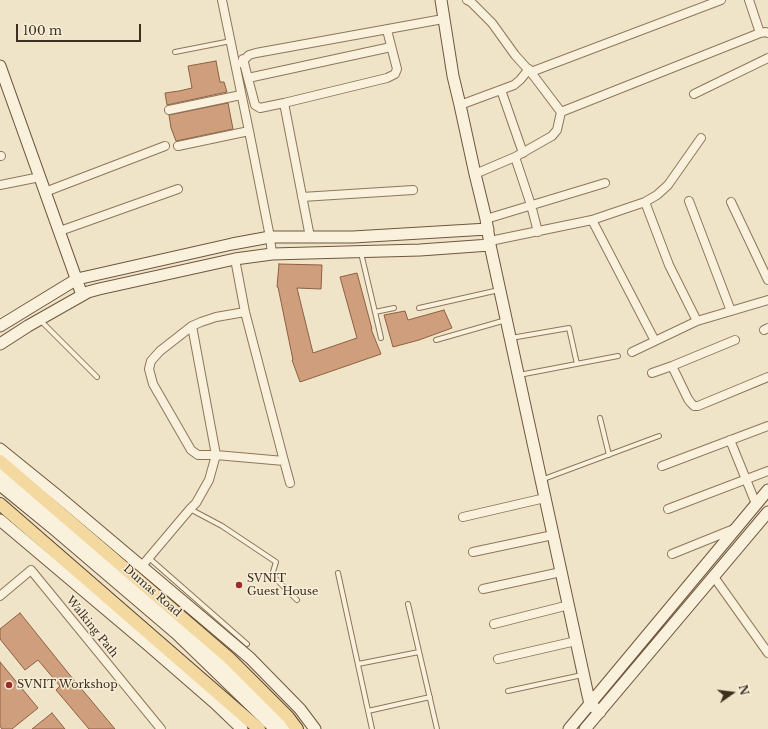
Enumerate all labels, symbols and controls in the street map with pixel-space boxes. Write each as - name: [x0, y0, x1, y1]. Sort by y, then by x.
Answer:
- scale bar: [18, 16, 143, 42]
- text: 100 m: [23, 23, 62, 38]
- street label: Dumas Road: [120, 562, 184, 620]
- place label: SVNIT Guest House: [247, 572, 318, 598]
- marker: SVNIT Guest House: [234, 580, 244, 590]
- street label: Walking Path: [63, 594, 121, 660]
- north arrow: [712, 673, 752, 713]
- place label: SVNIT Workshop: [17, 678, 118, 692]
- marker: SVNIT Workshop: [4, 680, 14, 690]
- text: N: [736, 683, 752, 697]

